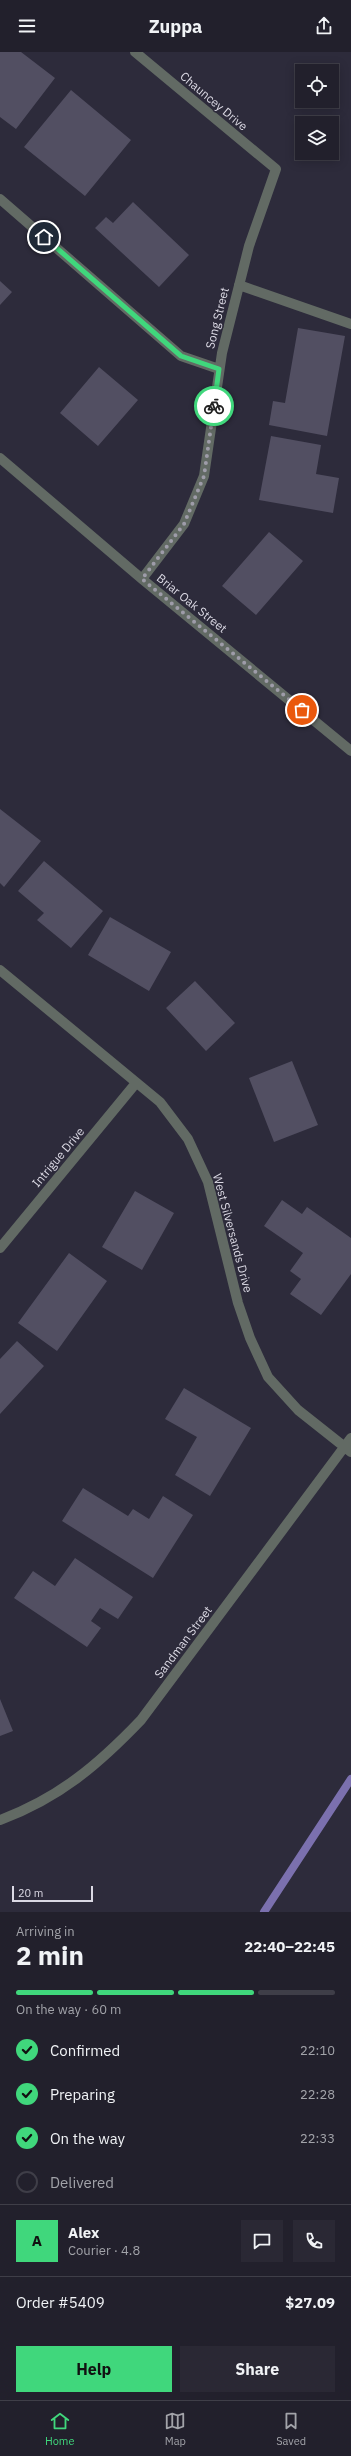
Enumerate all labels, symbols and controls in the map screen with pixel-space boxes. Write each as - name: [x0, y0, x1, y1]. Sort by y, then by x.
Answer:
- icon: menu: [16, 15, 38, 37]
- text: Zuppa: [149, 15, 202, 38]
- icon: share: [313, 15, 335, 37]
- map controls: [295, 64, 339, 160]
- button: locate: [295, 64, 339, 108]
- street label: Chauncey Drive: [177, 68, 251, 134]
- button: layers: [295, 116, 339, 160]
- pin: [27, 220, 61, 254]
- icon: home: [33, 226, 55, 248]
- street label: Song Street: [202, 286, 232, 350]
- courier: [194, 386, 234, 426]
- icon: bike: [203, 395, 225, 417]
- street label: Briar Oak Street: [154, 570, 230, 636]
- pin: [285, 693, 319, 727]
- icon: bag: [291, 699, 313, 721]
- street label: Intrigue Drive: [29, 1124, 88, 1190]
- street label: West Silversands Drive: [210, 1172, 256, 1294]
- street label: Sandman Street: [151, 1603, 215, 1681]
- scale bar: [12, 1884, 93, 1903]
- text: 20 m: [18, 1886, 43, 1900]
- text: Arriving in: [16, 1923, 75, 1940]
- text: 22:40–22:45: [244, 1937, 335, 1956]
- text: 2 min: [16, 1938, 84, 1972]
- text: On the way · 60 m: [16, 2001, 121, 2018]
- icon: check: [16, 2039, 38, 2061]
- text: Confirmed: [50, 2041, 120, 2060]
- text: 22:10: [300, 2042, 335, 2059]
- icon: check: [16, 2083, 38, 2105]
- text: Preparing: [50, 2085, 115, 2104]
- text: 22:28: [300, 2086, 335, 2103]
- icon: check: [16, 2127, 38, 2149]
- text: On the way: [50, 2129, 125, 2148]
- text: 22:33: [300, 2130, 335, 2147]
- text: Delivered: [50, 2173, 114, 2192]
- button: chat: [241, 2220, 283, 2262]
- button: phone: [293, 2220, 335, 2262]
- text: Alex: [68, 2223, 99, 2242]
- text: A: [32, 2231, 42, 2250]
- text: Courier · 4.8: [68, 2242, 140, 2259]
- text: Order #5409: [16, 2293, 105, 2312]
- text: $27.09: [285, 2293, 335, 2312]
- button: Help: [16, 2346, 172, 2392]
- button: Share: [180, 2346, 335, 2392]
- tab: Home: [45, 2410, 75, 2448]
- tab: Map: [164, 2410, 186, 2448]
- tab: Saved: [276, 2410, 306, 2448]

